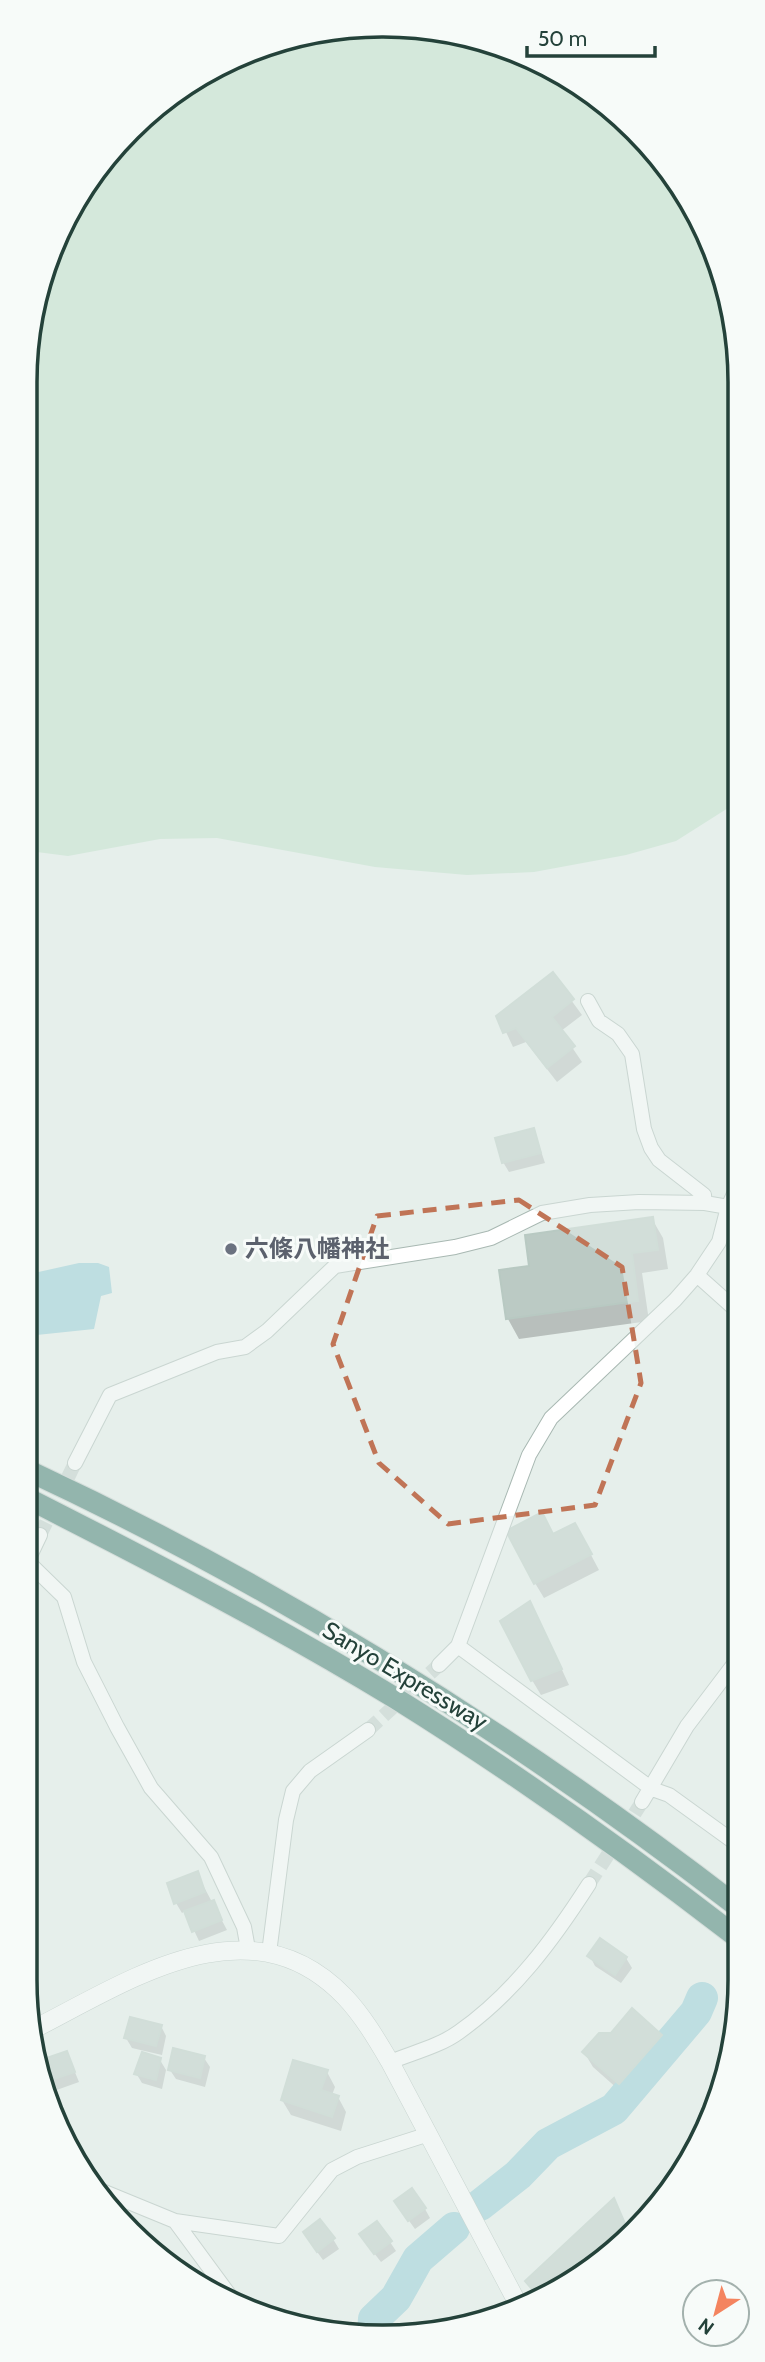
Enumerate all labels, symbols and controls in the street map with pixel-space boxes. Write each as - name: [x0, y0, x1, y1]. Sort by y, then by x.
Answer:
- scale bar: [527, 14, 655, 58]
- text: 50 m: [538, 26, 587, 51]
- place label: 六條八幡神社: [245, 1234, 389, 1263]
- marker: 六條八幡神社: [223, 1241, 239, 1257]
- street label: Sanyo Expressway: [318, 1615, 493, 1736]
- north arrow: [681, 2278, 751, 2348]
- text: N: [694, 2313, 718, 2340]

